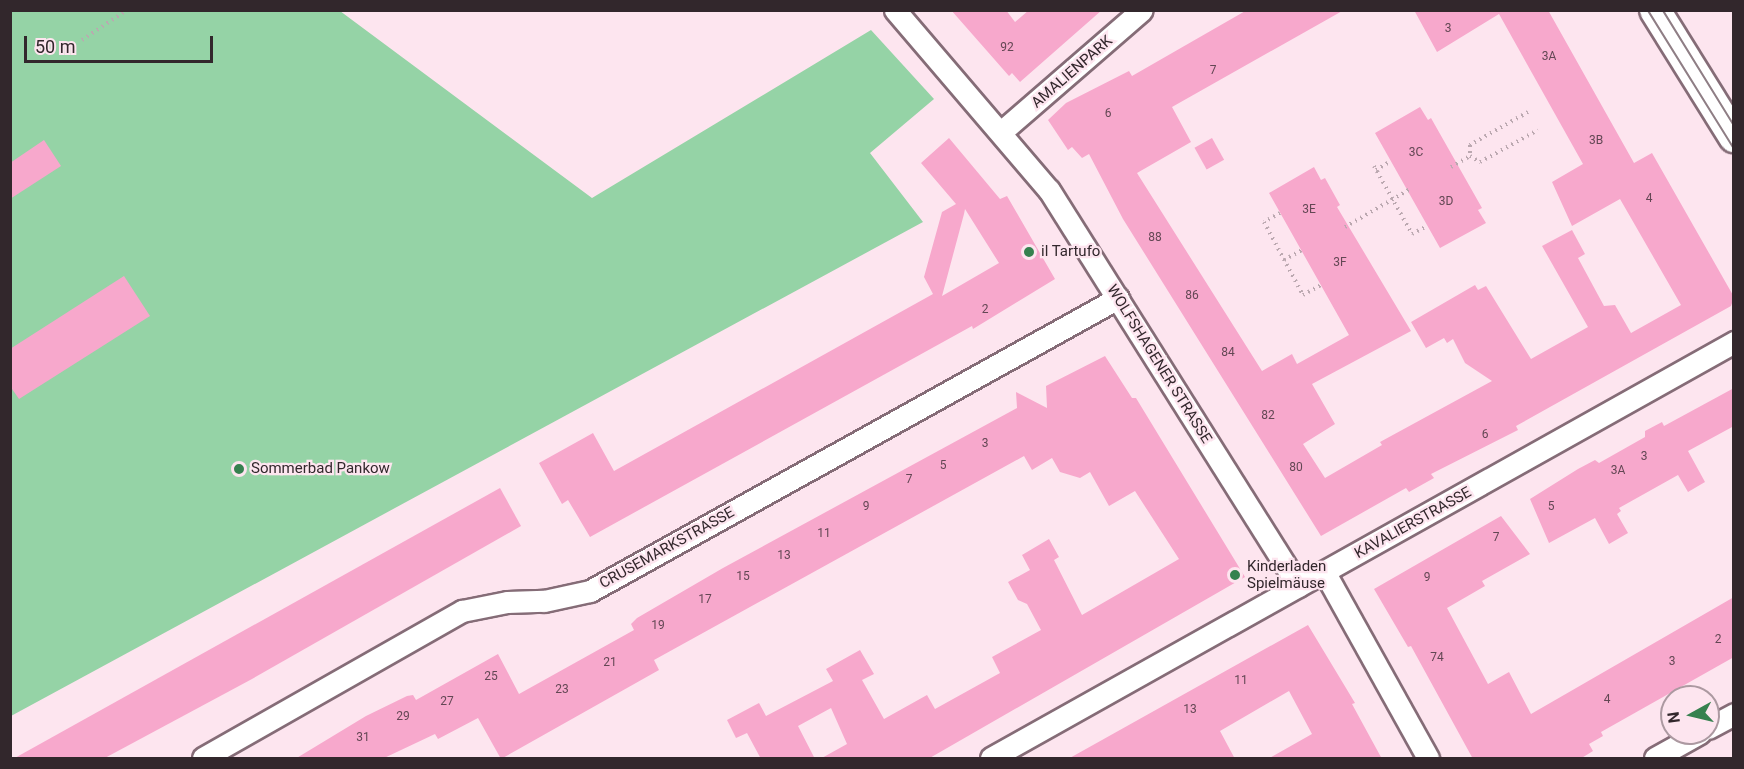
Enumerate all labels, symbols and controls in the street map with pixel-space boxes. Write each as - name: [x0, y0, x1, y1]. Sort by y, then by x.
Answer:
- house number: 3: [1445, 22, 1451, 36]
- scale bar: [27, 24, 216, 62]
- street label: AMALIENPARK: [1028, 32, 1116, 112]
- text: 50 m: [35, 36, 75, 57]
- house number: 92: [1000, 41, 1014, 55]
- house number: 3A: [1542, 50, 1556, 64]
- house number: 7: [1210, 64, 1216, 78]
- house number: 6: [1105, 107, 1111, 121]
- house number: 3B: [1589, 134, 1603, 148]
- house number: 3C: [1409, 146, 1423, 160]
- house number: 4: [1646, 192, 1652, 206]
- house number: 3D: [1439, 195, 1453, 209]
- house number: 3E: [1302, 203, 1316, 217]
- house number: 88: [1148, 231, 1162, 245]
- place label: il Tartufo: [1041, 243, 1101, 261]
- marker: il Tartufo: [1022, 245, 1036, 259]
- house number: 3F: [1333, 256, 1347, 270]
- street label: WOLFSHAGENER STRASSE: [1103, 281, 1215, 447]
- house number: 86: [1185, 289, 1199, 303]
- house number: 2: [982, 303, 988, 317]
- house number: 84: [1221, 346, 1235, 360]
- house number: 82: [1261, 409, 1275, 423]
- house number: 6: [1482, 428, 1488, 442]
- house number: 3: [982, 437, 988, 451]
- house number: 3: [1641, 450, 1647, 464]
- house number: 5: [940, 459, 946, 473]
- place label: Sommerbad Pankow: [251, 460, 390, 478]
- house number: 80: [1289, 461, 1303, 475]
- marker: Sommerbad Pankow: [232, 462, 246, 476]
- house number: 3A: [1611, 464, 1625, 478]
- house number: 7: [906, 473, 912, 487]
- street label: KAVALIERSTRASSE: [1352, 483, 1474, 563]
- house number: 9: [863, 500, 869, 514]
- house number: 5: [1548, 500, 1554, 514]
- street label: CRUSEMARKSTRASSE: [597, 504, 737, 592]
- house number: 11: [817, 527, 831, 541]
- house number: 7: [1493, 531, 1499, 545]
- house number: 13: [777, 549, 791, 563]
- place label: Kinderladen Spielmäuse: [1247, 557, 1326, 592]
- marker: Kinderladen Spielmäuse: [1228, 568, 1242, 582]
- house number: 15: [736, 570, 750, 584]
- house number: 9: [1424, 571, 1430, 585]
- house number: 17: [698, 593, 712, 607]
- house number: 19: [651, 619, 665, 633]
- house number: 2: [1715, 633, 1721, 647]
- house number: 74: [1430, 651, 1444, 665]
- house number: 3: [1669, 655, 1675, 669]
- house number: 21: [603, 656, 617, 670]
- house number: 25: [484, 670, 498, 684]
- house number: 11: [1234, 674, 1248, 688]
- house number: 23: [555, 683, 569, 697]
- north arrow: [1660, 685, 1720, 745]
- house number: 4: [1604, 693, 1610, 707]
- house number: 27: [440, 695, 454, 709]
- house number: 13: [1183, 703, 1197, 717]
- house number: 29: [396, 710, 410, 724]
- text: N: [1663, 710, 1684, 724]
- house number: 31: [356, 731, 370, 745]

